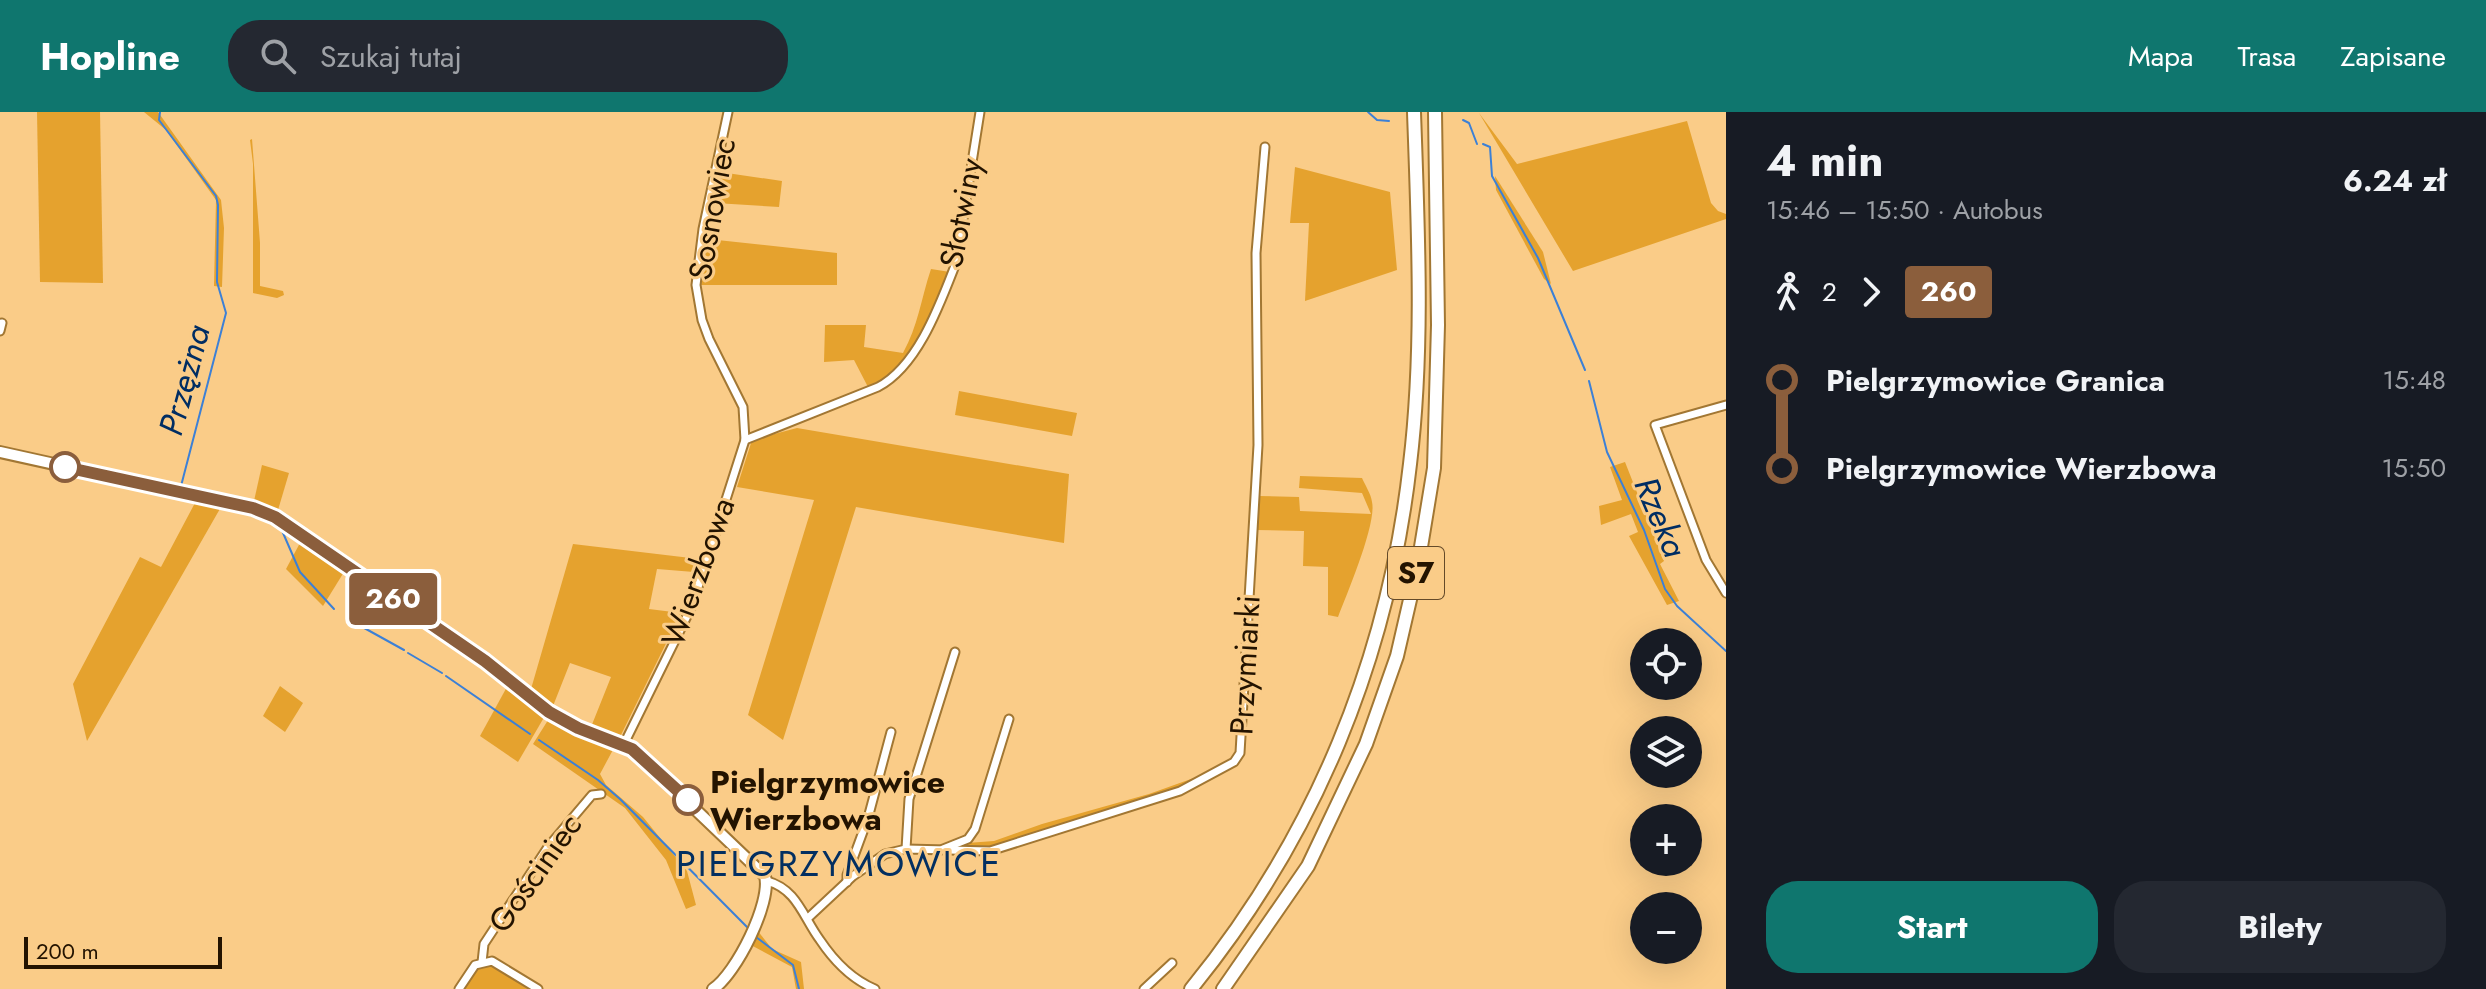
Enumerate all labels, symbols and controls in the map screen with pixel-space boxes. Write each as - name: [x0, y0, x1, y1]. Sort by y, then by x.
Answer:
- search box: [228, 20, 788, 92]
- text: Hopline: [40, 29, 180, 84]
- icon: search: [256, 34, 300, 78]
- text: Szukaj tutaj: [320, 35, 462, 78]
- text: Mapa: [2128, 36, 2194, 77]
- text: Trasa: [2238, 36, 2296, 77]
- text: Zapisane: [2340, 36, 2446, 77]
- text: 4 min: [1766, 129, 1883, 193]
- street label: Sosnowiec: [677, 134, 747, 284]
- street label: Słotwiny: [928, 153, 994, 272]
- text: 6.24 zł: [2343, 159, 2446, 202]
- text: 15:46 – 15:50 · Autobus: [1766, 191, 2043, 229]
- icon: walk: [1766, 270, 1810, 314]
- icon: forward: [1849, 270, 1893, 314]
- text: 260: [1921, 271, 1976, 312]
- text: 2: [1822, 273, 1837, 311]
- water label: Przężna: [146, 319, 223, 441]
- text: Pielgrzymowice Granica: [1826, 359, 2165, 402]
- text: 15:48: [2382, 361, 2446, 399]
- text: Pielgrzymowice Wierzbowa: [1826, 447, 2217, 490]
- text: 15:50: [2382, 449, 2446, 487]
- unlabelled marker: [50, 452, 80, 482]
- water label: Rzeka: [1622, 469, 1699, 565]
- street label: Wierzbowa: [650, 491, 746, 653]
- road number: S7: [1388, 547, 1444, 599]
- line badge: 260: [347, 573, 439, 625]
- text: 260: [365, 578, 421, 619]
- street label: Przymiarki: [1218, 594, 1272, 736]
- map controls: [1630, 628, 1702, 964]
- button: locate: [1630, 628, 1702, 700]
- button: layers: [1630, 716, 1702, 788]
- place label: Pielgrzymowice Wierzbowa: [710, 759, 945, 842]
- marker: Pielgrzymowice Wierzbowa: [673, 785, 703, 815]
- street label: Gościniec: [477, 804, 593, 942]
- button: +: [1630, 804, 1702, 876]
- district label: PIELGRZYMOWICE: [676, 837, 1002, 889]
- button: Start: [1766, 881, 2098, 973]
- button: Bilety: [2114, 881, 2446, 973]
- button: −: [1630, 892, 1702, 964]
- scale bar: [24, 933, 222, 969]
- text: 200 m: [36, 935, 99, 967]

